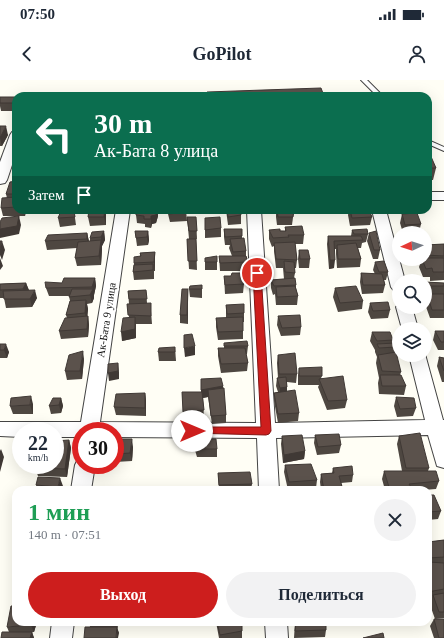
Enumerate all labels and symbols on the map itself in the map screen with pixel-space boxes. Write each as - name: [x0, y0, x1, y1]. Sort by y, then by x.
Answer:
- north arrow: [392, 226, 432, 266]
- pin: [240, 256, 274, 290]
- street label: Ак-Бата 9 улица: [94, 281, 118, 358]
- position arrow: [171, 410, 213, 452]
- speed limit sign: 30: [72, 422, 124, 474]

